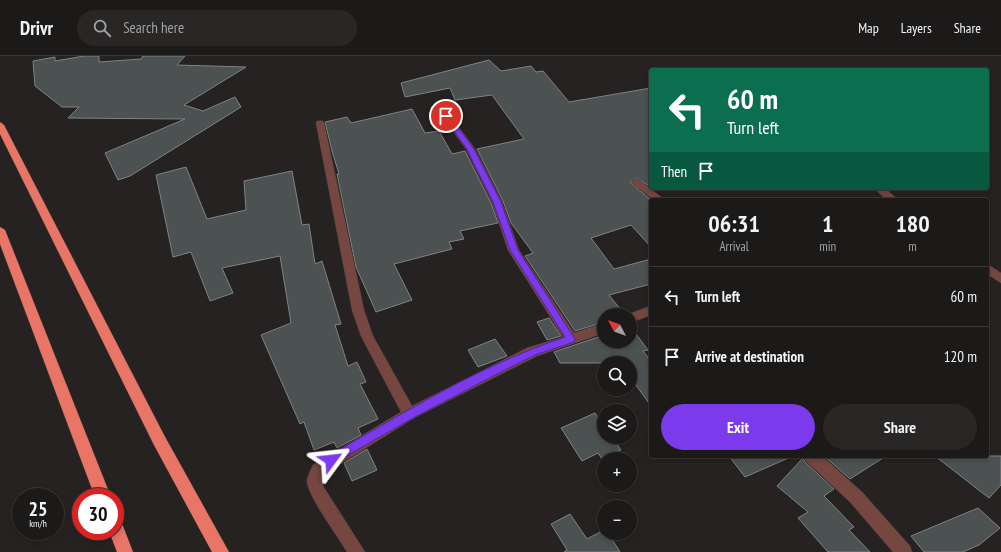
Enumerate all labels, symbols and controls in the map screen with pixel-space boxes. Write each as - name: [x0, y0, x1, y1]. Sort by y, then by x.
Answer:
- search box: [77, 10, 357, 46]
- text: Drivr: [20, 16, 53, 40]
- icon: search: [91, 17, 113, 39]
- text: Search here: [123, 18, 184, 37]
- text: Map: [858, 19, 879, 37]
- text: Layers: [901, 19, 932, 37]
- text: Share: [954, 19, 981, 37]
- text: 60 m: [727, 80, 778, 117]
- icon: left: [661, 84, 713, 136]
- pin: [429, 99, 463, 133]
- icon: arrive: [435, 105, 457, 127]
- text: Turn left: [727, 116, 779, 139]
- icon: arrive: [695, 160, 717, 182]
- text: Then: [661, 162, 687, 181]
- text: 06:31: [708, 208, 760, 239]
- text: 1: [822, 208, 833, 239]
- text: 180: [895, 208, 930, 239]
- text: Arrival: [719, 238, 749, 255]
- text: min: [819, 238, 836, 255]
- text: m: [908, 238, 917, 255]
- icon: left: [661, 286, 683, 308]
- text: Turn left: [695, 287, 740, 306]
- text: 60 m: [951, 287, 977, 306]
- north arrow: [597, 308, 637, 348]
- map controls: [597, 308, 637, 540]
- icon: arrive: [661, 346, 683, 368]
- text: Arrive at destination: [695, 347, 804, 366]
- text: 120 m: [944, 347, 977, 366]
- button: search: [597, 356, 637, 396]
- button: layers: [597, 404, 637, 444]
- button: Exit: [661, 404, 815, 450]
- button: Share: [823, 404, 977, 450]
- position arrow: [310, 439, 352, 481]
- button: +: [597, 452, 637, 492]
- speed limit sign: 30: [72, 488, 124, 540]
- text: 25: [28, 496, 48, 522]
- button: −: [597, 500, 637, 540]
- text: km/h: [29, 517, 47, 530]

